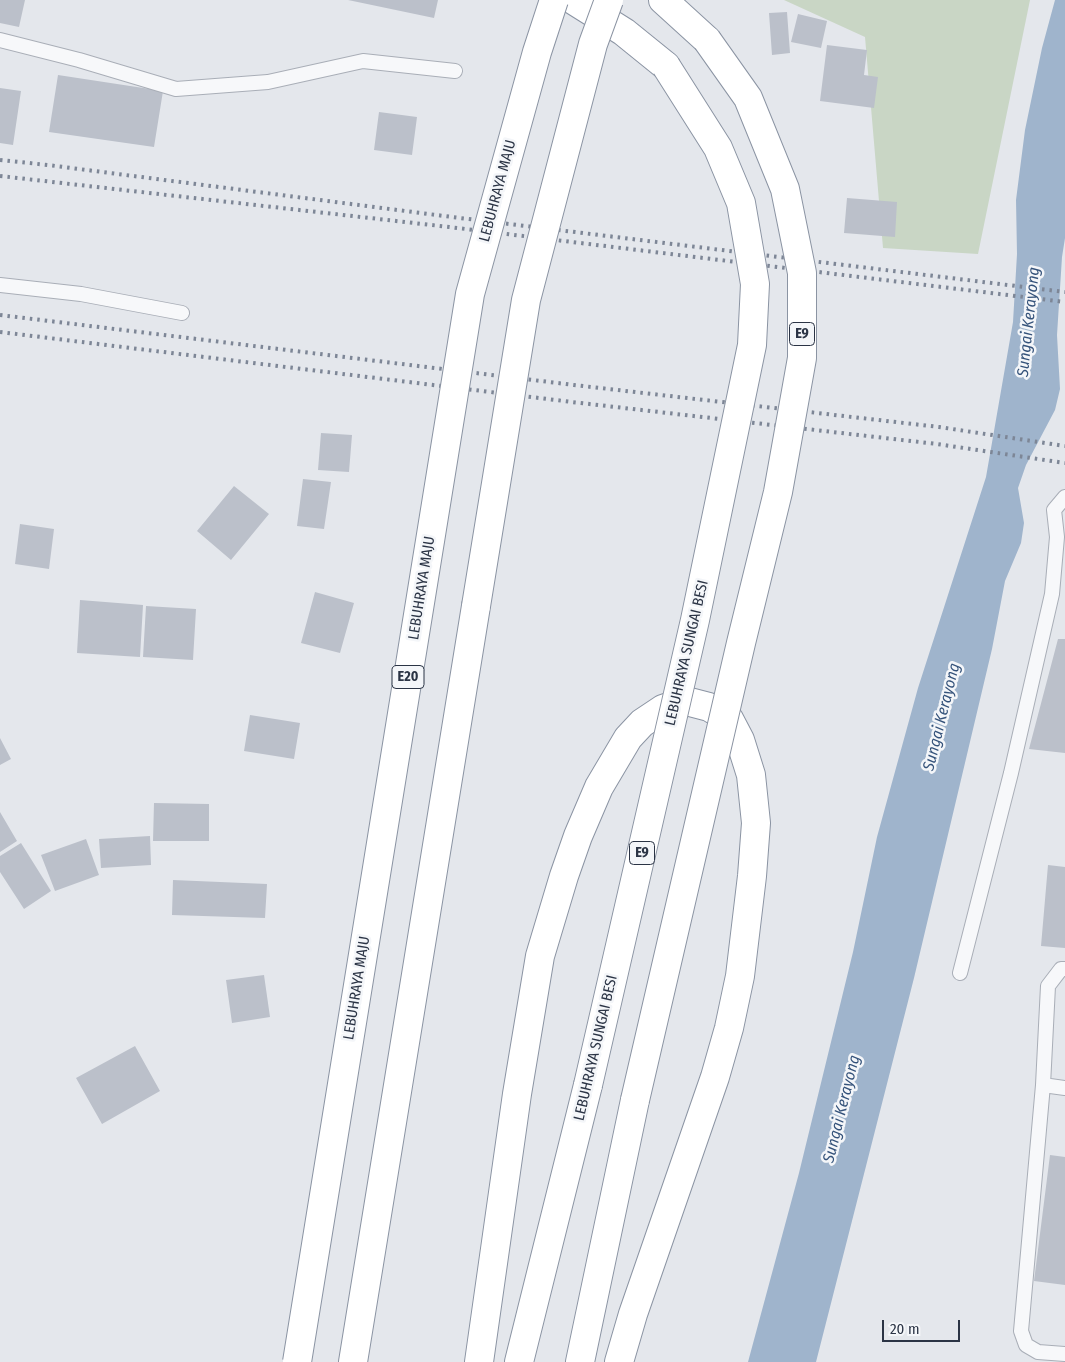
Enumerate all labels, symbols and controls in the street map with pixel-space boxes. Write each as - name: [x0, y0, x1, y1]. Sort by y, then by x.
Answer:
- street label: LEBUHRAYA MAJU: [476, 138, 520, 244]
- water label: Sungai Kerayong: [1014, 266, 1044, 378]
- road number: E9: [790, 322, 814, 346]
- street label: LEBUHRAYA MAJU: [405, 535, 439, 641]
- street label: LEBUHRAYA SUNGAI BESI: [661, 578, 713, 728]
- water label: Sungai Kerayong: [919, 661, 965, 773]
- road number: E20: [392, 666, 424, 689]
- road number: E9: [630, 841, 654, 864]
- street label: LEBUHRAYA MAJU: [340, 935, 374, 1041]
- street label: LEBUHRAYA SUNGAI BESI: [570, 973, 622, 1123]
- water label: Sungai Kerayong: [819, 1053, 865, 1165]
- scale bar: [885, 1310, 962, 1342]
- text: 20 m: [890, 1320, 920, 1338]

